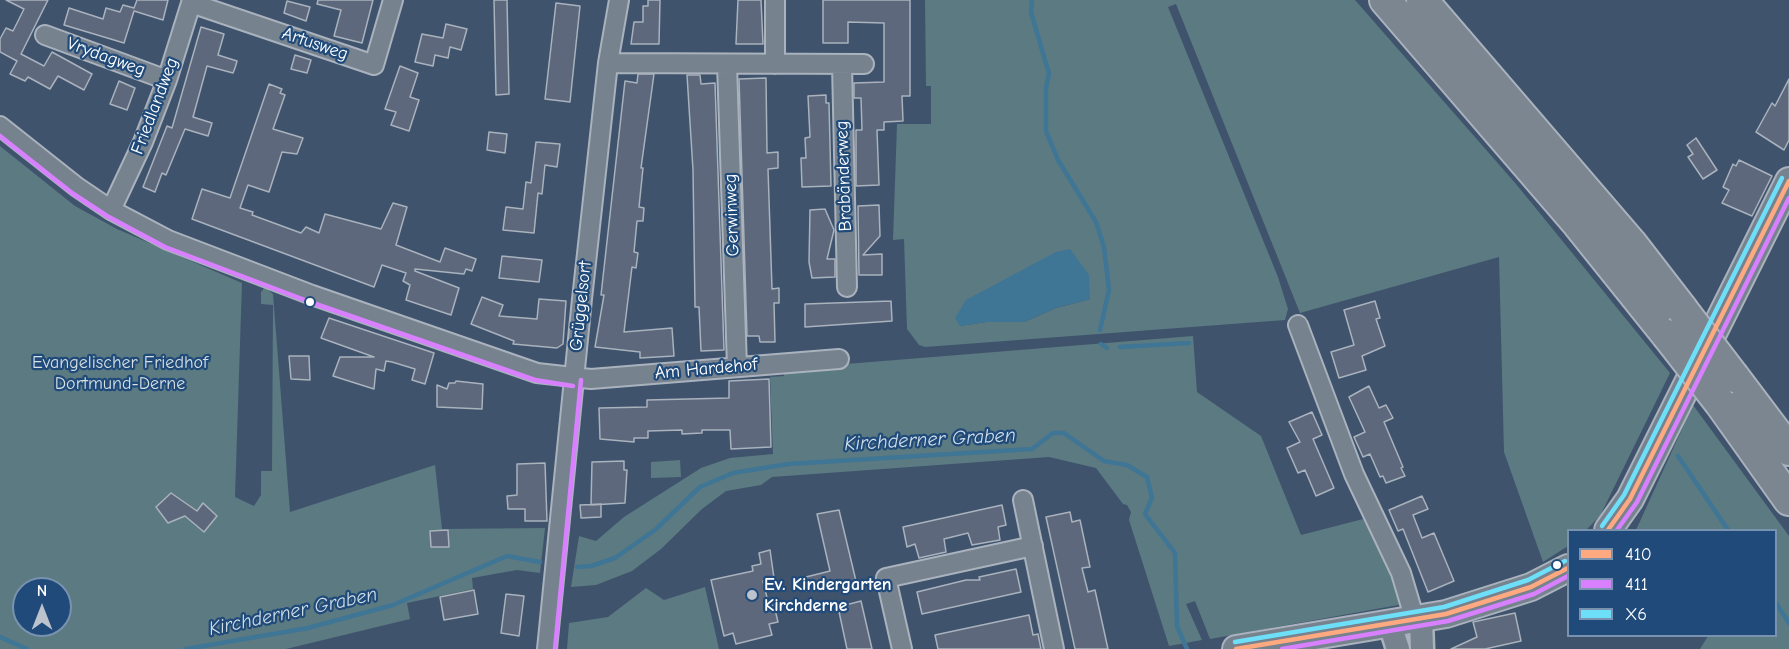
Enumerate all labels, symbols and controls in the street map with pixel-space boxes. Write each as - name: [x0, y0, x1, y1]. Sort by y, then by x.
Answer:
- street label: Artusweg: [279, 23, 351, 65]
- street label: Vrydagweg: [64, 33, 148, 81]
- street label: Friedlandweg: [127, 55, 183, 157]
- street label: Brabänderweg: [831, 120, 857, 232]
- street label: Gerwinweg: [720, 173, 744, 257]
- street label: Grüggelsort: [566, 260, 596, 352]
- unlabelled marker: [304, 296, 316, 308]
- park label: Evangelischer Friedhof Dortmund-Derne: [32, 352, 208, 394]
- street label: Am Hardehof: [654, 354, 758, 384]
- water label: Kirchderner Graben: [844, 424, 1016, 456]
- legend: [1567, 529, 1777, 637]
- text: 410: [1625, 544, 1652, 565]
- unlabelled marker: [1551, 559, 1563, 571]
- place label: Ev. Kindergarten Kirchderne: [764, 574, 892, 616]
- text: 411: [1625, 574, 1648, 595]
- north arrow: [12, 577, 72, 637]
- text: N: [37, 582, 47, 600]
- water label: Kirchderner Graben: [207, 582, 379, 642]
- marker: Ev. Kindergarten Kirchderne: [745, 588, 759, 602]
- text: X6: [1625, 604, 1647, 625]

